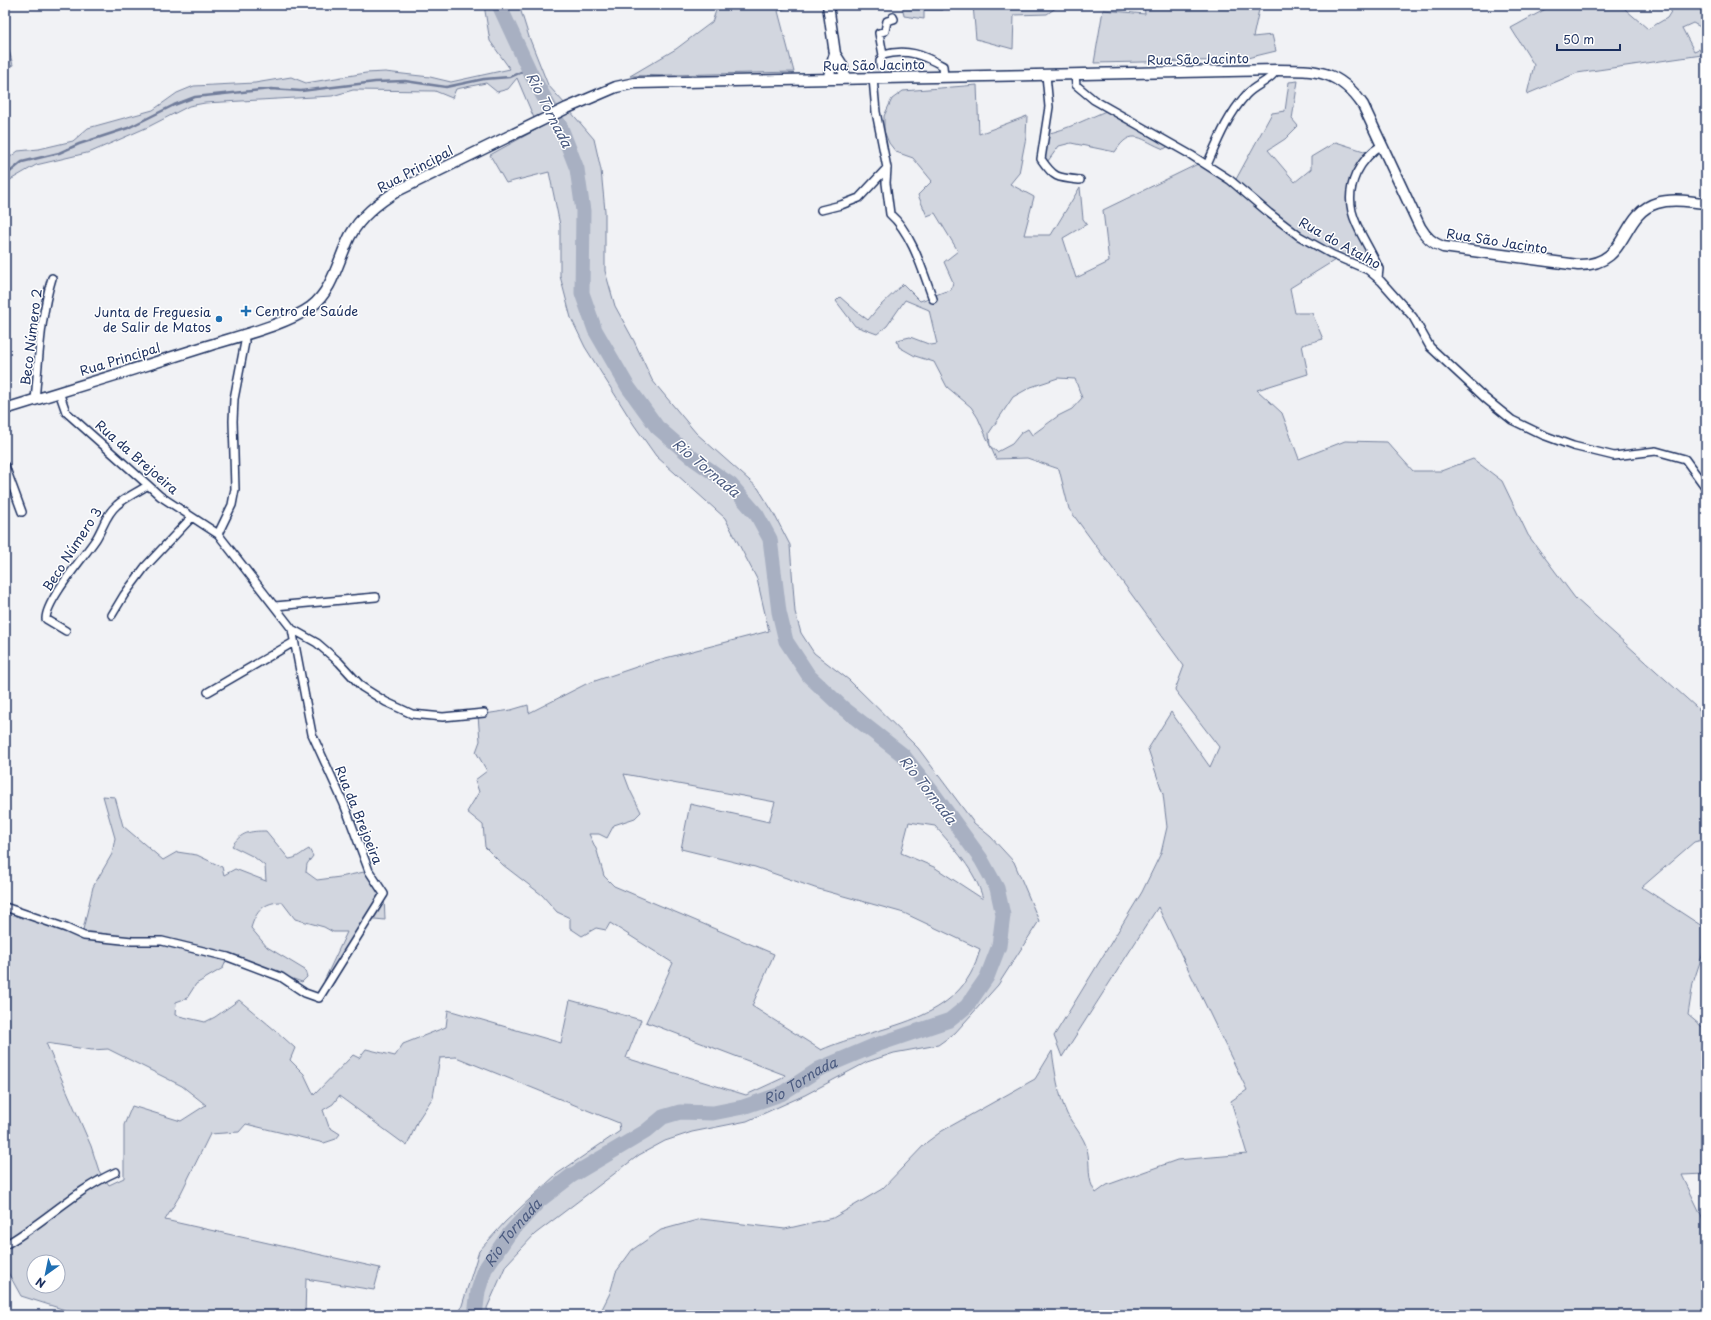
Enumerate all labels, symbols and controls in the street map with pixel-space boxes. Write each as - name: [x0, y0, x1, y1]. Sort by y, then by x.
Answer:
- scale bar: [1557, 26, 1620, 52]
- text: 50 m: [1563, 30, 1594, 48]
- street label: Rua São Jacinto: [1147, 48, 1249, 69]
- street label: Rua São Jacinto: [823, 54, 925, 75]
- water label: Rio Tornada: [521, 68, 578, 152]
- street label: Rua Principal: [373, 141, 456, 197]
- street label: Rua do Atalho: [1296, 212, 1385, 273]
- street label: Rua São Jacinto: [1445, 223, 1549, 258]
- street label: Beco Número 2: [15, 288, 46, 386]
- place label: Centro de Saúde: [255, 301, 358, 320]
- place label: Junta de Freguesia de Salir de Matos: [94, 302, 211, 336]
- marker: Centro de Saúde: [240, 305, 252, 317]
- marker: Junta de Freguesia de Salir de Matos: [214, 314, 224, 324]
- street label: Rua Principal: [77, 337, 163, 380]
- street label: Rua da Brejoeira: [92, 415, 184, 499]
- water label: Rio Tornada: [668, 433, 745, 503]
- street label: Beco Número 3: [37, 503, 106, 594]
- water label: Rio Tornada: [895, 751, 963, 829]
- street label: Rua da Brejoeira: [331, 763, 388, 868]
- water label: Rio Tornada: [760, 1051, 841, 1109]
- water label: Rio Tornada: [479, 1193, 547, 1271]
- north arrow: [26, 1254, 66, 1294]
- text: N: [32, 1273, 49, 1292]

